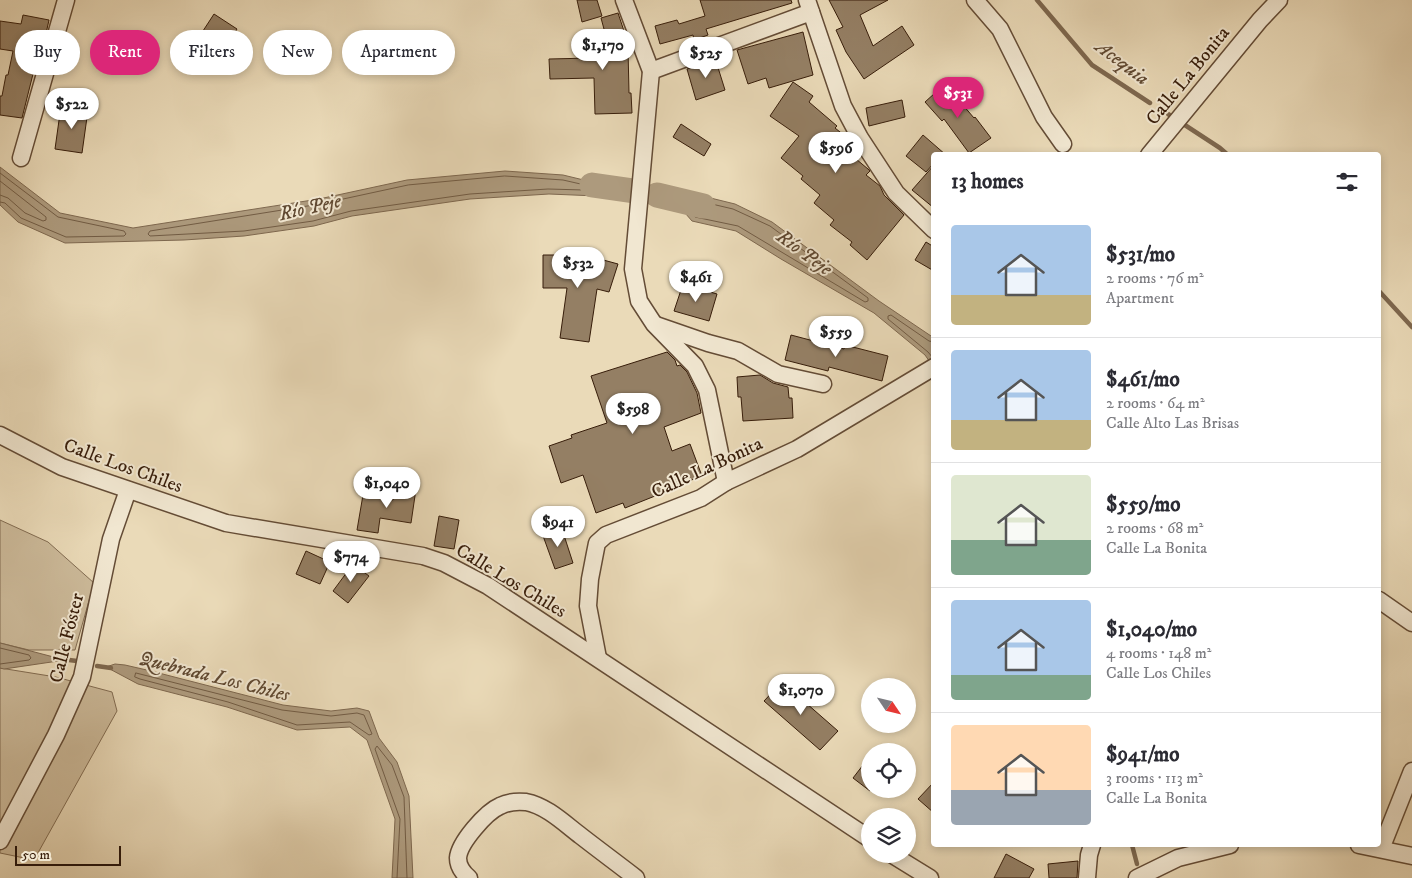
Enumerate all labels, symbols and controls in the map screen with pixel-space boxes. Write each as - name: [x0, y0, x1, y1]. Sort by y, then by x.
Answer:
- street label: Calle La Bonita: [1141, 22, 1235, 130]
- pin: $1,170: [562, 28, 644, 71]
- chip: Buy: [15, 30, 80, 75]
- chip: Rent: [90, 30, 160, 75]
- chip: Filters: [170, 30, 253, 75]
- chip: New: [263, 30, 332, 75]
- chip: Apartment: [342, 30, 455, 75]
- water label: Acequia: [1089, 34, 1154, 91]
- text: $1,170: [582, 35, 624, 55]
- pin: $525: [676, 36, 736, 79]
- text: $525: [690, 43, 722, 63]
- pin: $531: [928, 76, 988, 119]
- text: $531: [944, 83, 972, 103]
- pin: $522: [42, 88, 102, 130]
- text: $522: [56, 94, 88, 114]
- pin: $596: [806, 132, 866, 174]
- text: $596: [820, 138, 853, 158]
- icon: filters: [1333, 168, 1361, 196]
- text: 13 homes: [951, 169, 1024, 195]
- water label: Río Peje: [276, 188, 345, 227]
- water label: Río Peje: [770, 224, 838, 282]
- text: $531/mo: [1106, 242, 1175, 268]
- icon: home: [991, 245, 1051, 305]
- pin: $532: [548, 246, 608, 289]
- text: $532: [563, 253, 593, 273]
- pin: $461: [666, 260, 726, 303]
- text: $461: [680, 267, 712, 287]
- text: 2 rooms · 76 m²: [1106, 268, 1204, 288]
- text: Apartment: [1106, 288, 1174, 308]
- pin: $559: [806, 316, 866, 358]
- text: $559: [820, 322, 852, 342]
- text: $461/mo: [1106, 367, 1180, 393]
- icon: home: [991, 370, 1051, 430]
- pin: $598: [603, 392, 663, 435]
- text: 2 rooms · 64 m²: [1106, 393, 1205, 413]
- text: $598: [617, 399, 649, 419]
- text: Calle Alto Las Brisas: [1106, 413, 1239, 433]
- street label: Calle La Bonita: [648, 432, 766, 504]
- street label: Calle Los Chiles: [60, 434, 186, 498]
- pin: $1,040: [346, 466, 428, 509]
- text: $1,040: [364, 473, 410, 493]
- text: $559/mo: [1106, 492, 1180, 518]
- icon: home: [991, 495, 1051, 555]
- pin: $941: [528, 506, 588, 548]
- text: $941: [542, 512, 574, 532]
- text: 2 rooms · 68 m²: [1106, 518, 1203, 538]
- text: Calle La Bonita: [1106, 538, 1207, 558]
- street label: Calle Los Chiles: [452, 539, 570, 623]
- pin: $774: [321, 540, 381, 583]
- text: $774: [334, 547, 368, 567]
- street label: Calle Fóster: [45, 591, 89, 685]
- text: $1,040/mo: [1106, 617, 1197, 643]
- icon: home: [991, 620, 1051, 680]
- text: 4 rooms · 148 m²: [1106, 643, 1211, 663]
- water label: Quebrada Los Chiles: [136, 646, 293, 708]
- text: Calle Los Chiles: [1106, 663, 1211, 683]
- pin: $1,070: [760, 674, 842, 716]
- north arrow: [861, 678, 916, 732]
- map controls: [861, 678, 916, 863]
- text: $1,070: [779, 680, 823, 700]
- text: $941/mo: [1106, 742, 1179, 768]
- button: locate: [861, 743, 916, 798]
- icon: home: [991, 745, 1051, 805]
- text: 3 rooms · 113 m²: [1106, 768, 1203, 788]
- text: Calle La Bonita: [1106, 788, 1207, 808]
- button: layers: [861, 808, 916, 863]
- scale bar: [15, 843, 121, 866]
- text: 50 m: [22, 846, 50, 864]

